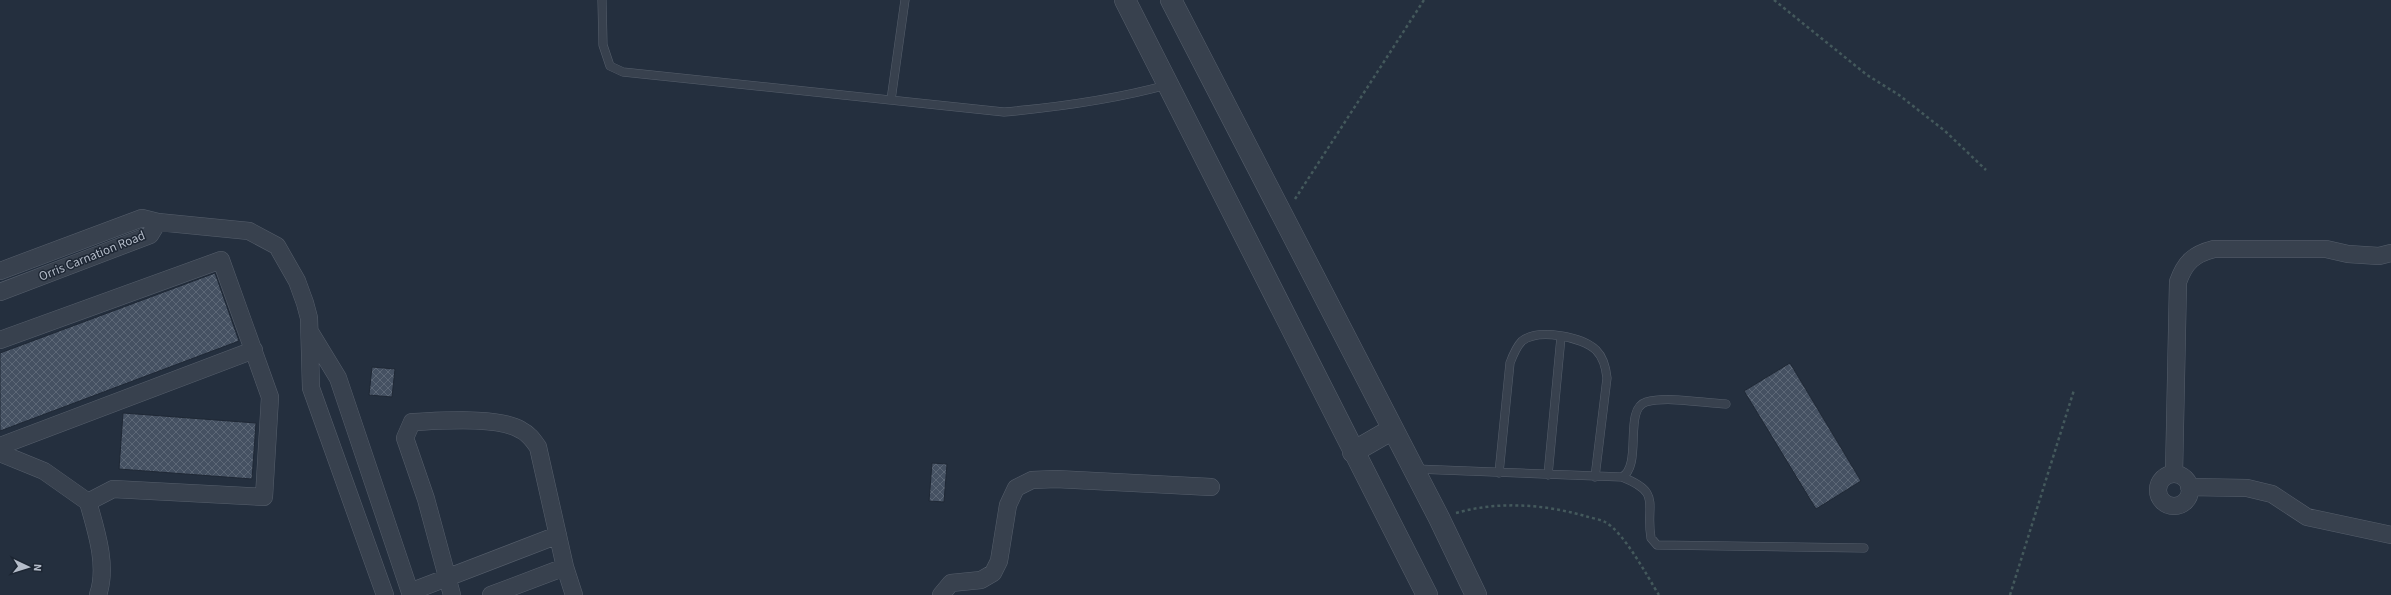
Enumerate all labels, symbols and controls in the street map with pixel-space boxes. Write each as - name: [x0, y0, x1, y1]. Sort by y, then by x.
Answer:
- street label: Orris Carnation Road: [36, 226, 148, 286]
- north arrow: [8, 547, 48, 587]
- text: N: [30, 563, 45, 572]

